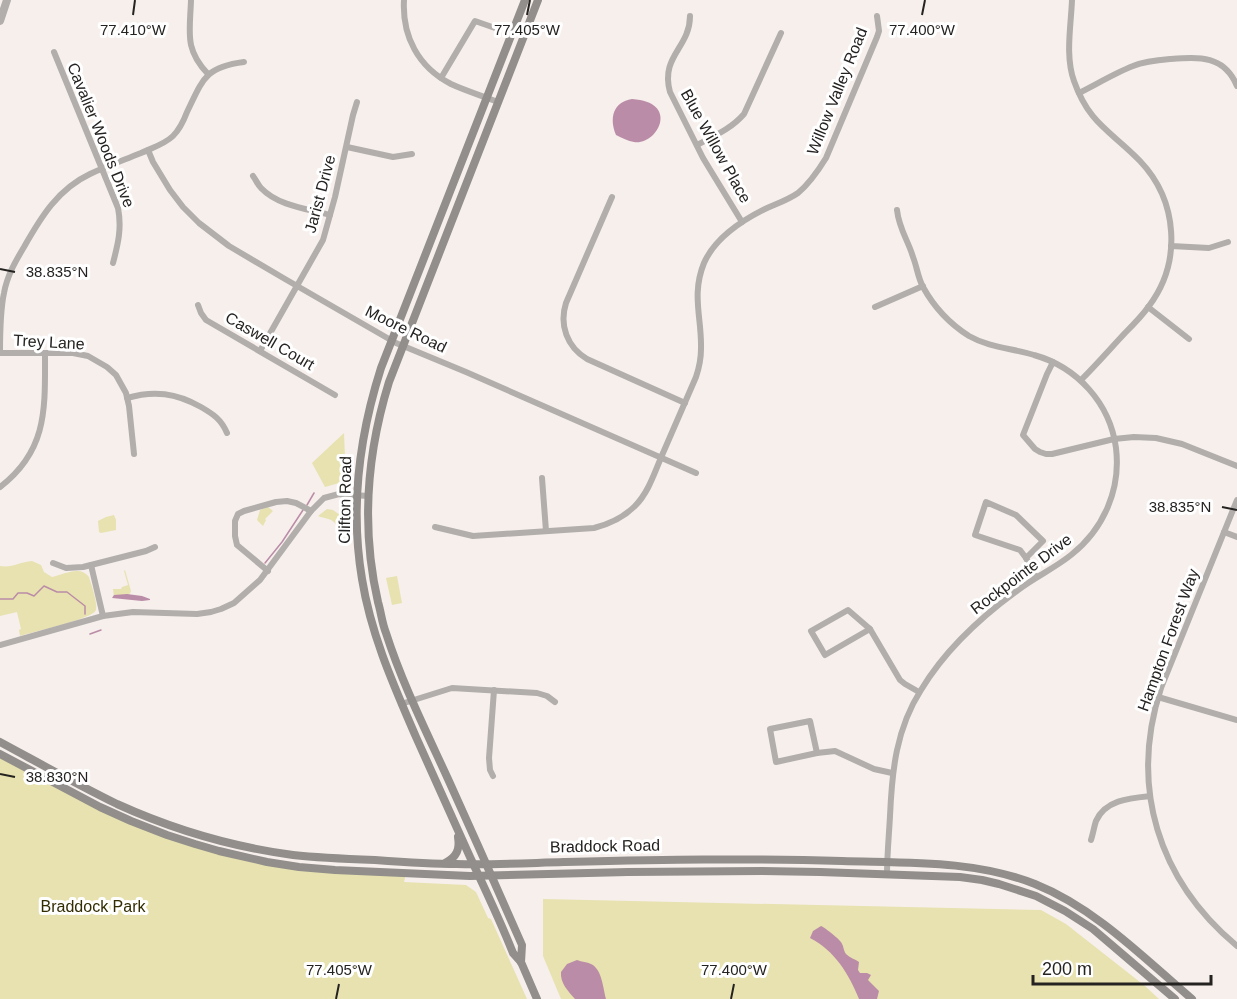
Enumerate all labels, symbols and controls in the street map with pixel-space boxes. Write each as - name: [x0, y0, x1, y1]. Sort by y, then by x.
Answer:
- text: 77.410°W: [100, 21, 167, 38]
- text: 77.405°W: [494, 21, 561, 38]
- text: 77.400°W: [889, 21, 956, 38]
- street label: Willow Valley Road: [804, 25, 870, 157]
- street label: Cavalier Woods Drive: [64, 60, 138, 210]
- street label: Blue Willow Place: [678, 86, 754, 206]
- street label: Jarist Drive: [301, 153, 339, 235]
- text: 38.835°N: [26, 263, 88, 280]
- street label: Moore Road: [363, 302, 449, 356]
- street label: Caswell Court: [223, 309, 318, 374]
- street label: Trey Lane: [13, 332, 85, 352]
- street label: Clifton Road: [336, 456, 354, 544]
- text: 38.835°N: [1149, 498, 1211, 515]
- street label: Rockpointe Drive: [967, 530, 1075, 617]
- street label: Hampton Forest Way: [1134, 566, 1202, 714]
- text: 38.830°N: [26, 768, 88, 785]
- street label: Braddock Road: [550, 837, 660, 855]
- park label: Braddock Park: [41, 898, 146, 915]
- scale bar: [1033, 948, 1212, 986]
- text: 200 m: [1042, 959, 1092, 979]
- text: 77.405°W: [306, 961, 373, 978]
- text: 77.400°W: [701, 961, 768, 978]

